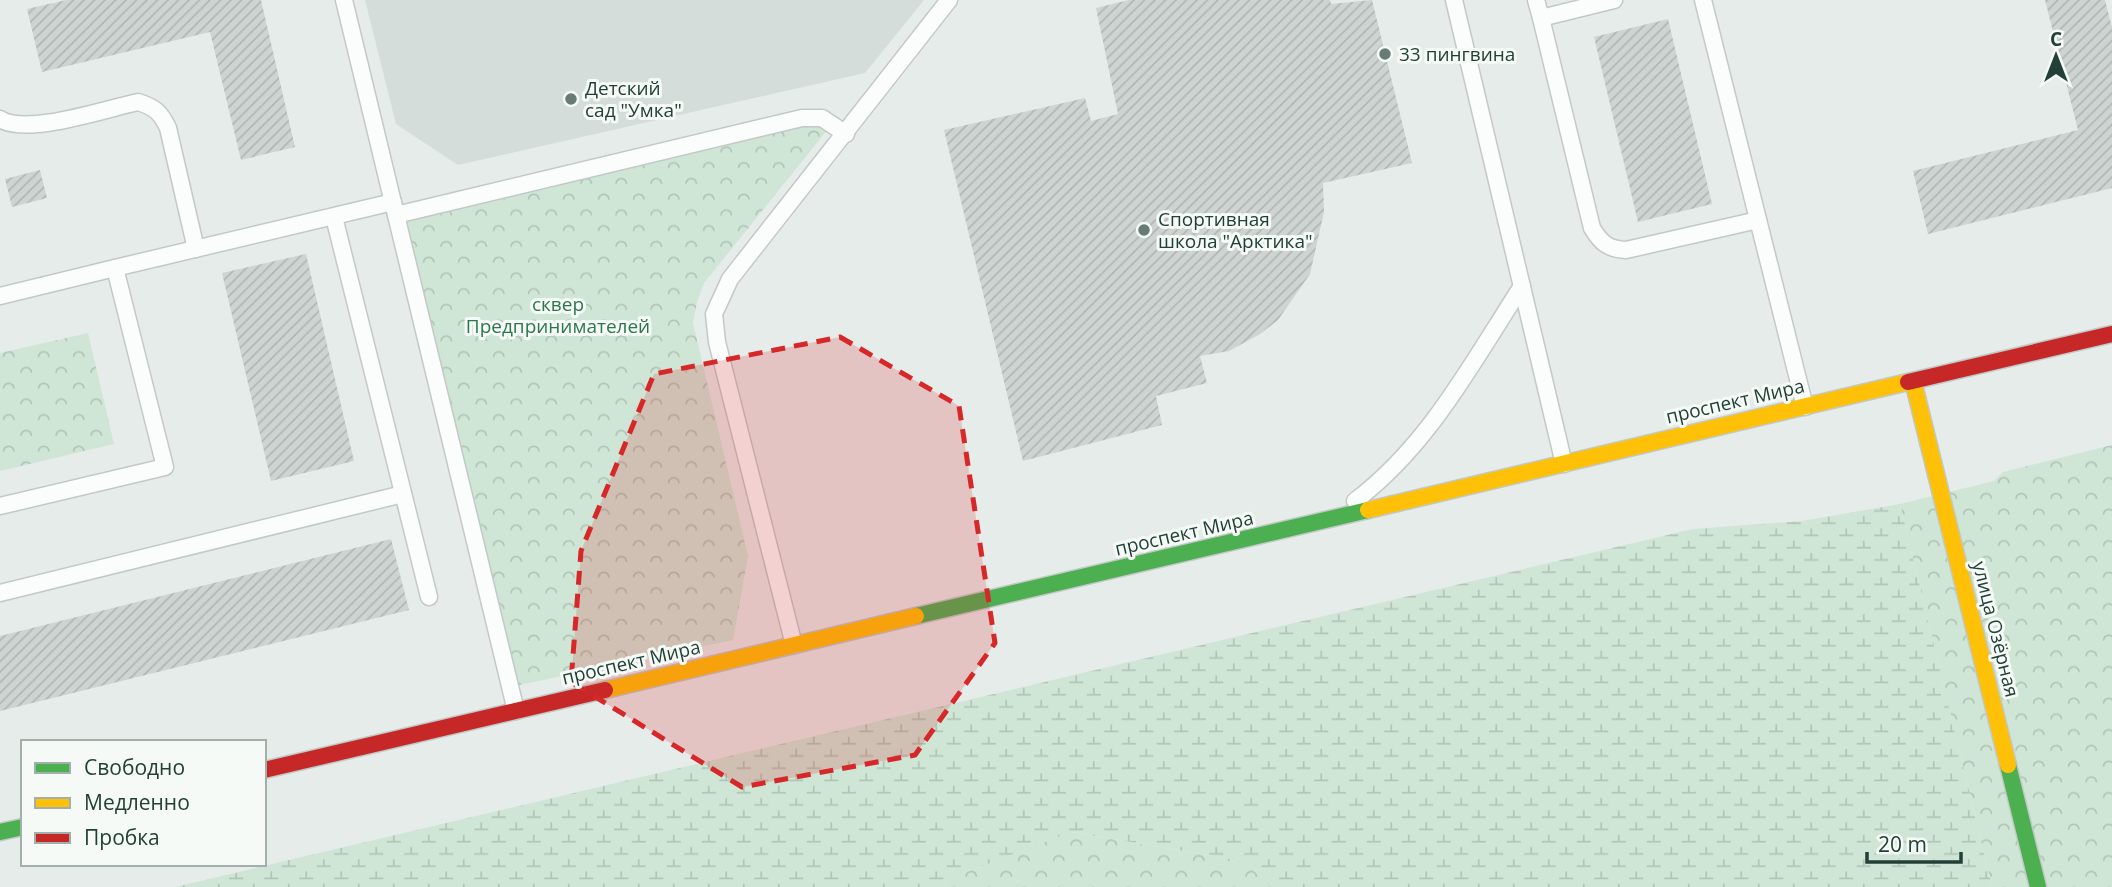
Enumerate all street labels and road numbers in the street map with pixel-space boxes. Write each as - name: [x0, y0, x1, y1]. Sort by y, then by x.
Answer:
- street label: проспект Мира: [1663, 372, 1807, 430]
- street label: проспект Мира: [1112, 504, 1256, 562]
- street label: улица Озёрная: [1967, 558, 2025, 700]
- street label: проспект Мира: [559, 633, 703, 691]

